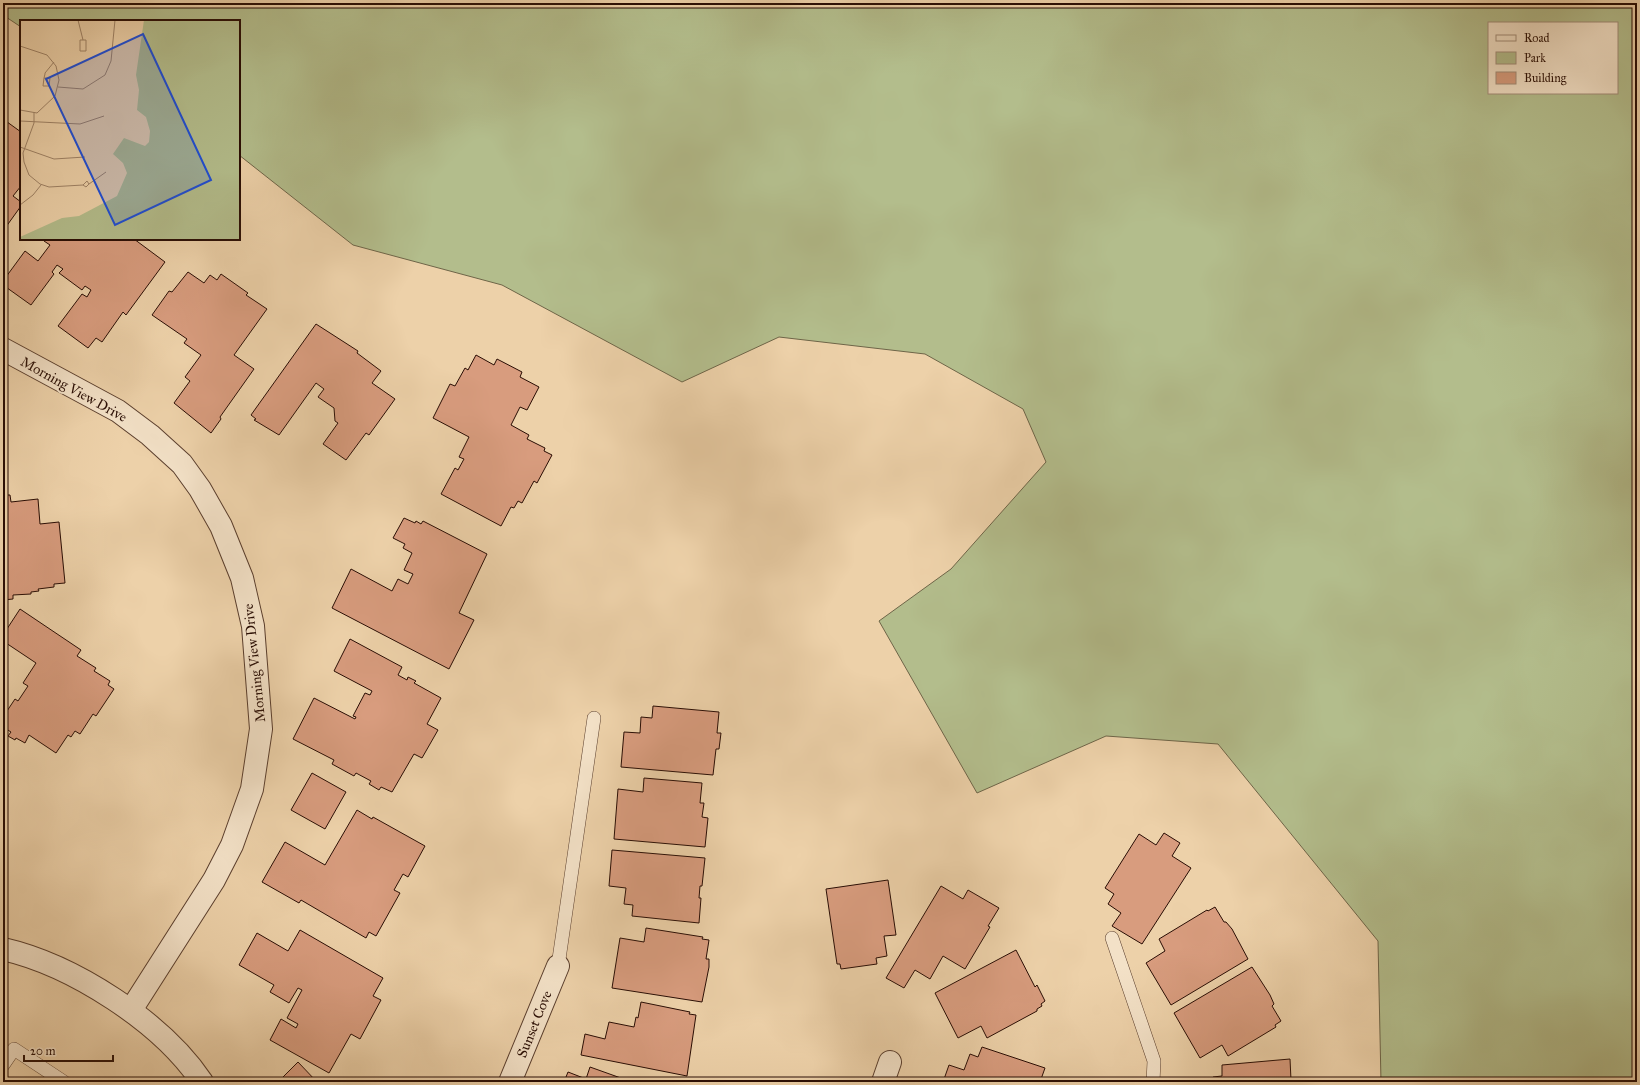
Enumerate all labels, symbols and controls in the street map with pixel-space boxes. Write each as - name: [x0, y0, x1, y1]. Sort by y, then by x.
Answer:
- inset map: [20, 20, 240, 240]
- legend: [1488, 22, 1618, 94]
- text: Road: [1524, 31, 1550, 45]
- text: Park: [1524, 51, 1546, 65]
- text: Building: [1524, 71, 1567, 86]
- street label: Morning View Drive: [18, 353, 130, 426]
- street label: Morning View Drive: [240, 603, 269, 723]
- street label: Sunset Cove: [513, 988, 556, 1060]
- scale bar: [24, 1037, 113, 1063]
- text: 20 m: [30, 1044, 56, 1058]

